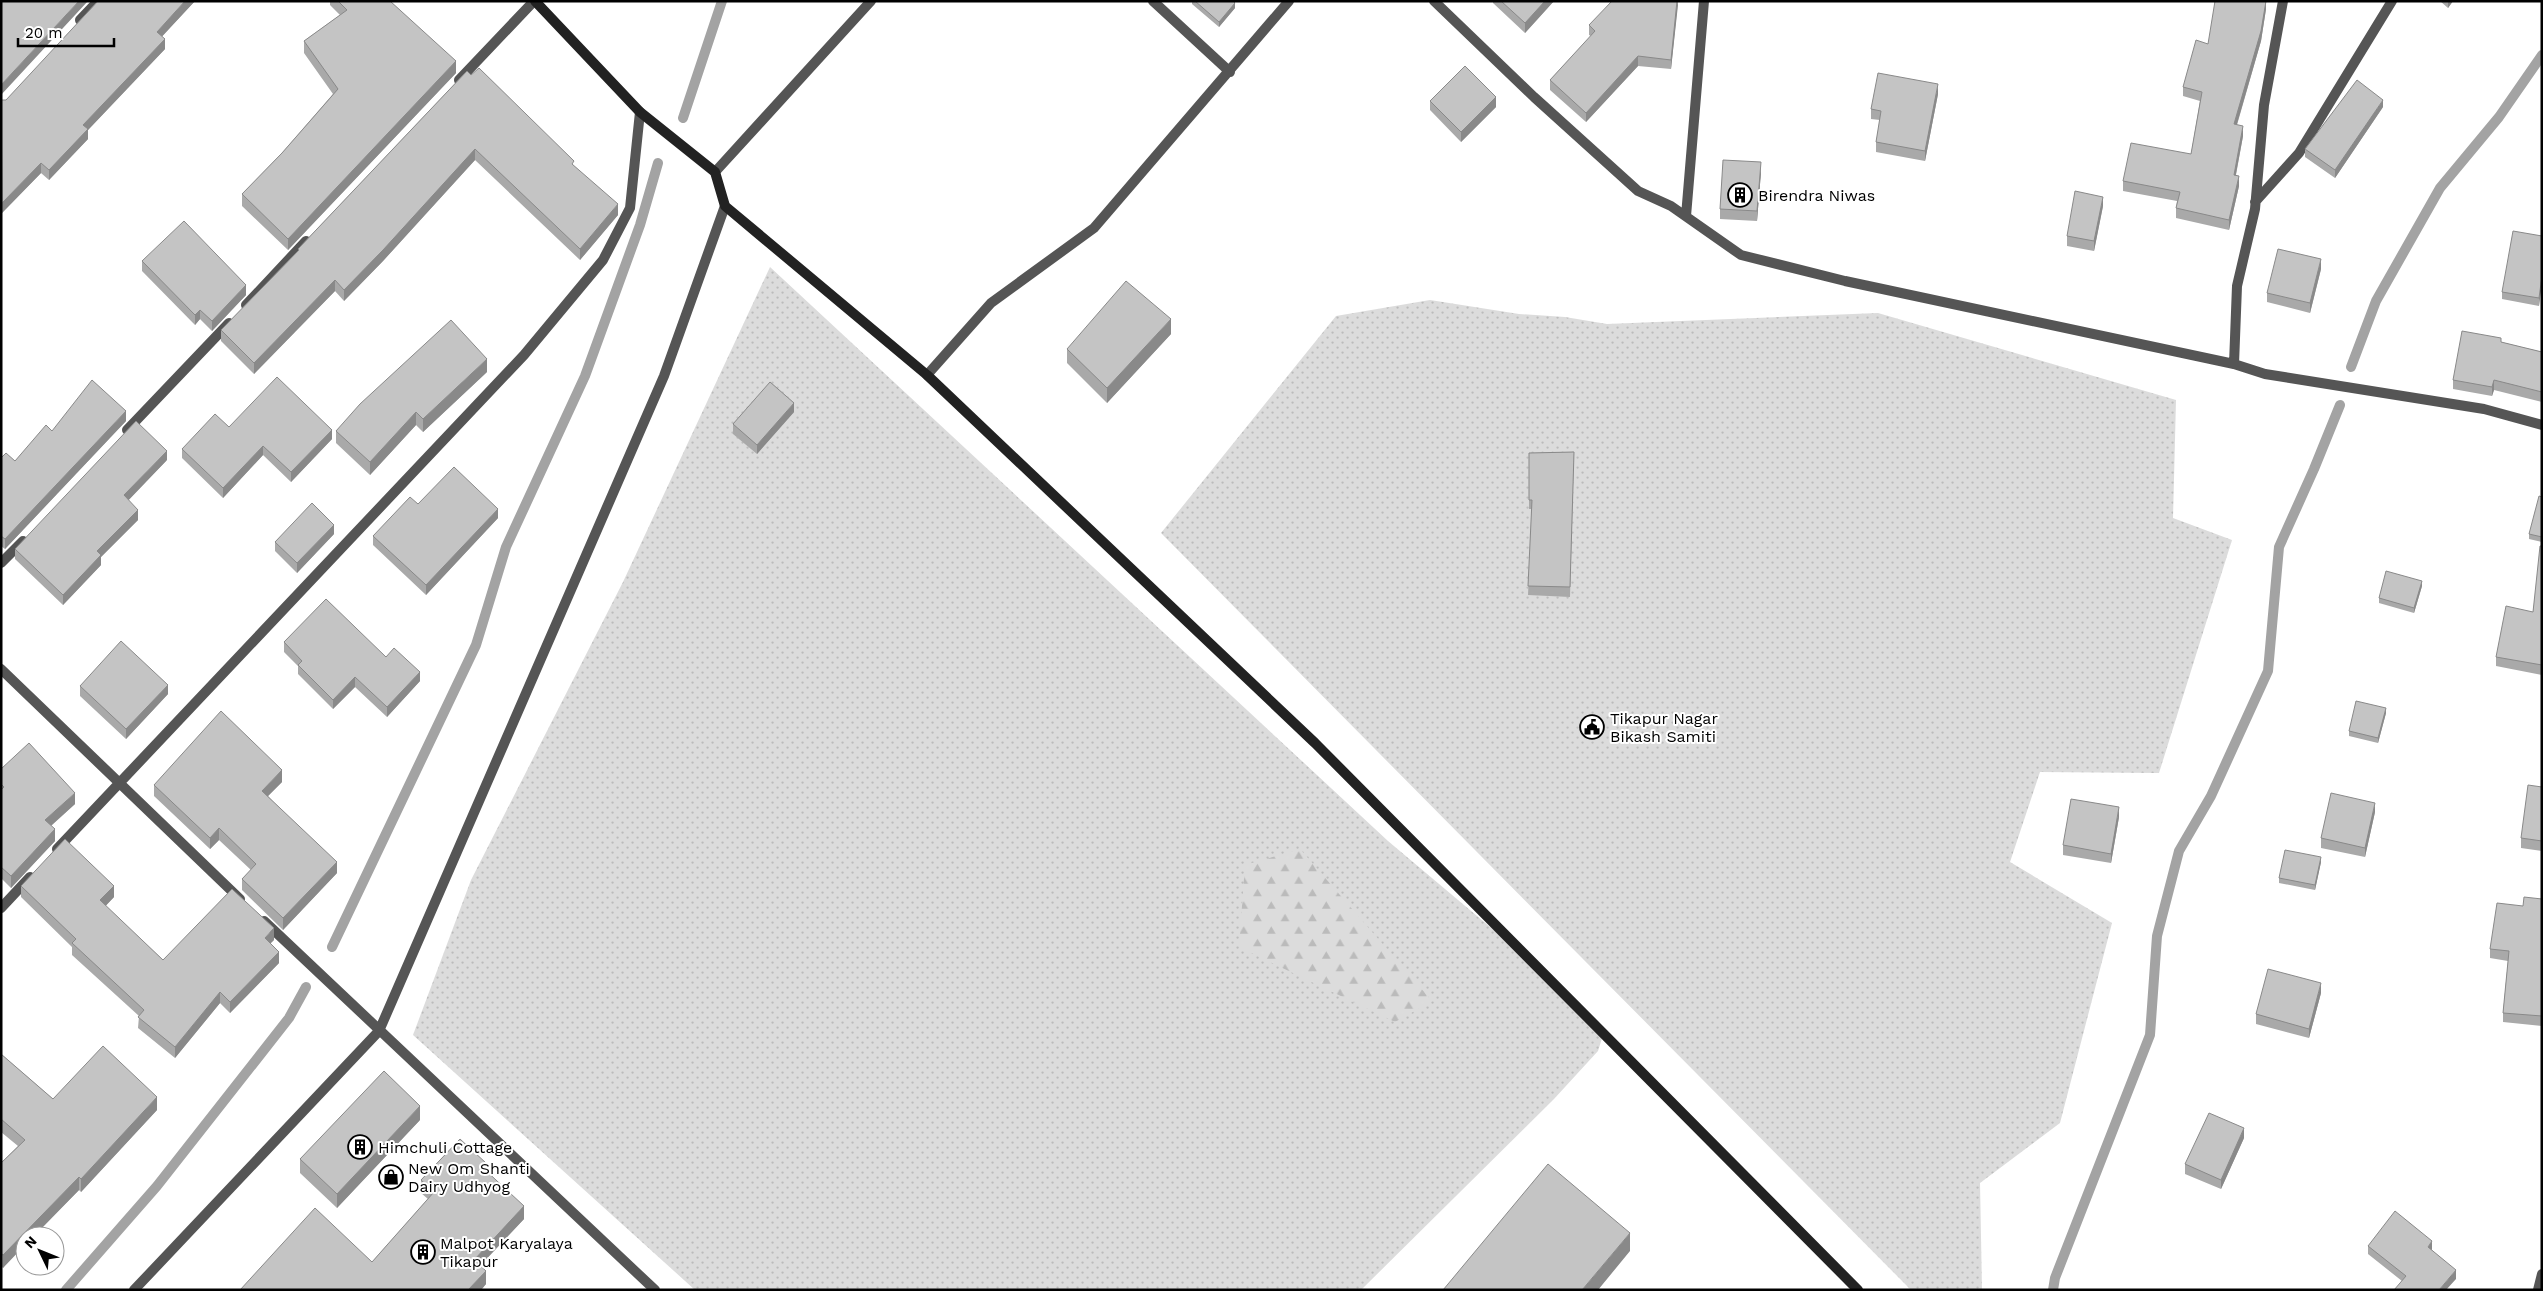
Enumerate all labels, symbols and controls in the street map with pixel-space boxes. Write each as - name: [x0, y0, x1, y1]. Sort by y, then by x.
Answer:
- scale bar: [18, 15, 114, 47]
- text: 20 m: [25, 24, 63, 42]
- building icon: Birendra Niwas: [1727, 182, 1753, 208]
- place label: Birendra Niwas: [1758, 186, 1875, 205]
- place label: Tikapur Nagar Bikash Samiti: [1610, 709, 1718, 746]
- public building icon: Tikapur Nagar Bikash Samiti: [1579, 714, 1605, 740]
- building icon: Himchuli Cottage: [347, 1134, 373, 1160]
- place label: Himchuli Cottage: [378, 1138, 512, 1157]
- place label: New Om Shanti Dairy Udhyog: [408, 1159, 530, 1196]
- shop icon: New Om Shanti Dairy Udhyog: [378, 1164, 404, 1190]
- north arrow: [15, 1226, 65, 1276]
- text: N: [21, 1233, 40, 1251]
- place label: Malpot Karyalaya Tikapur: [440, 1234, 573, 1271]
- building icon: Malpot Karyalaya Tikapur: [410, 1239, 436, 1265]

